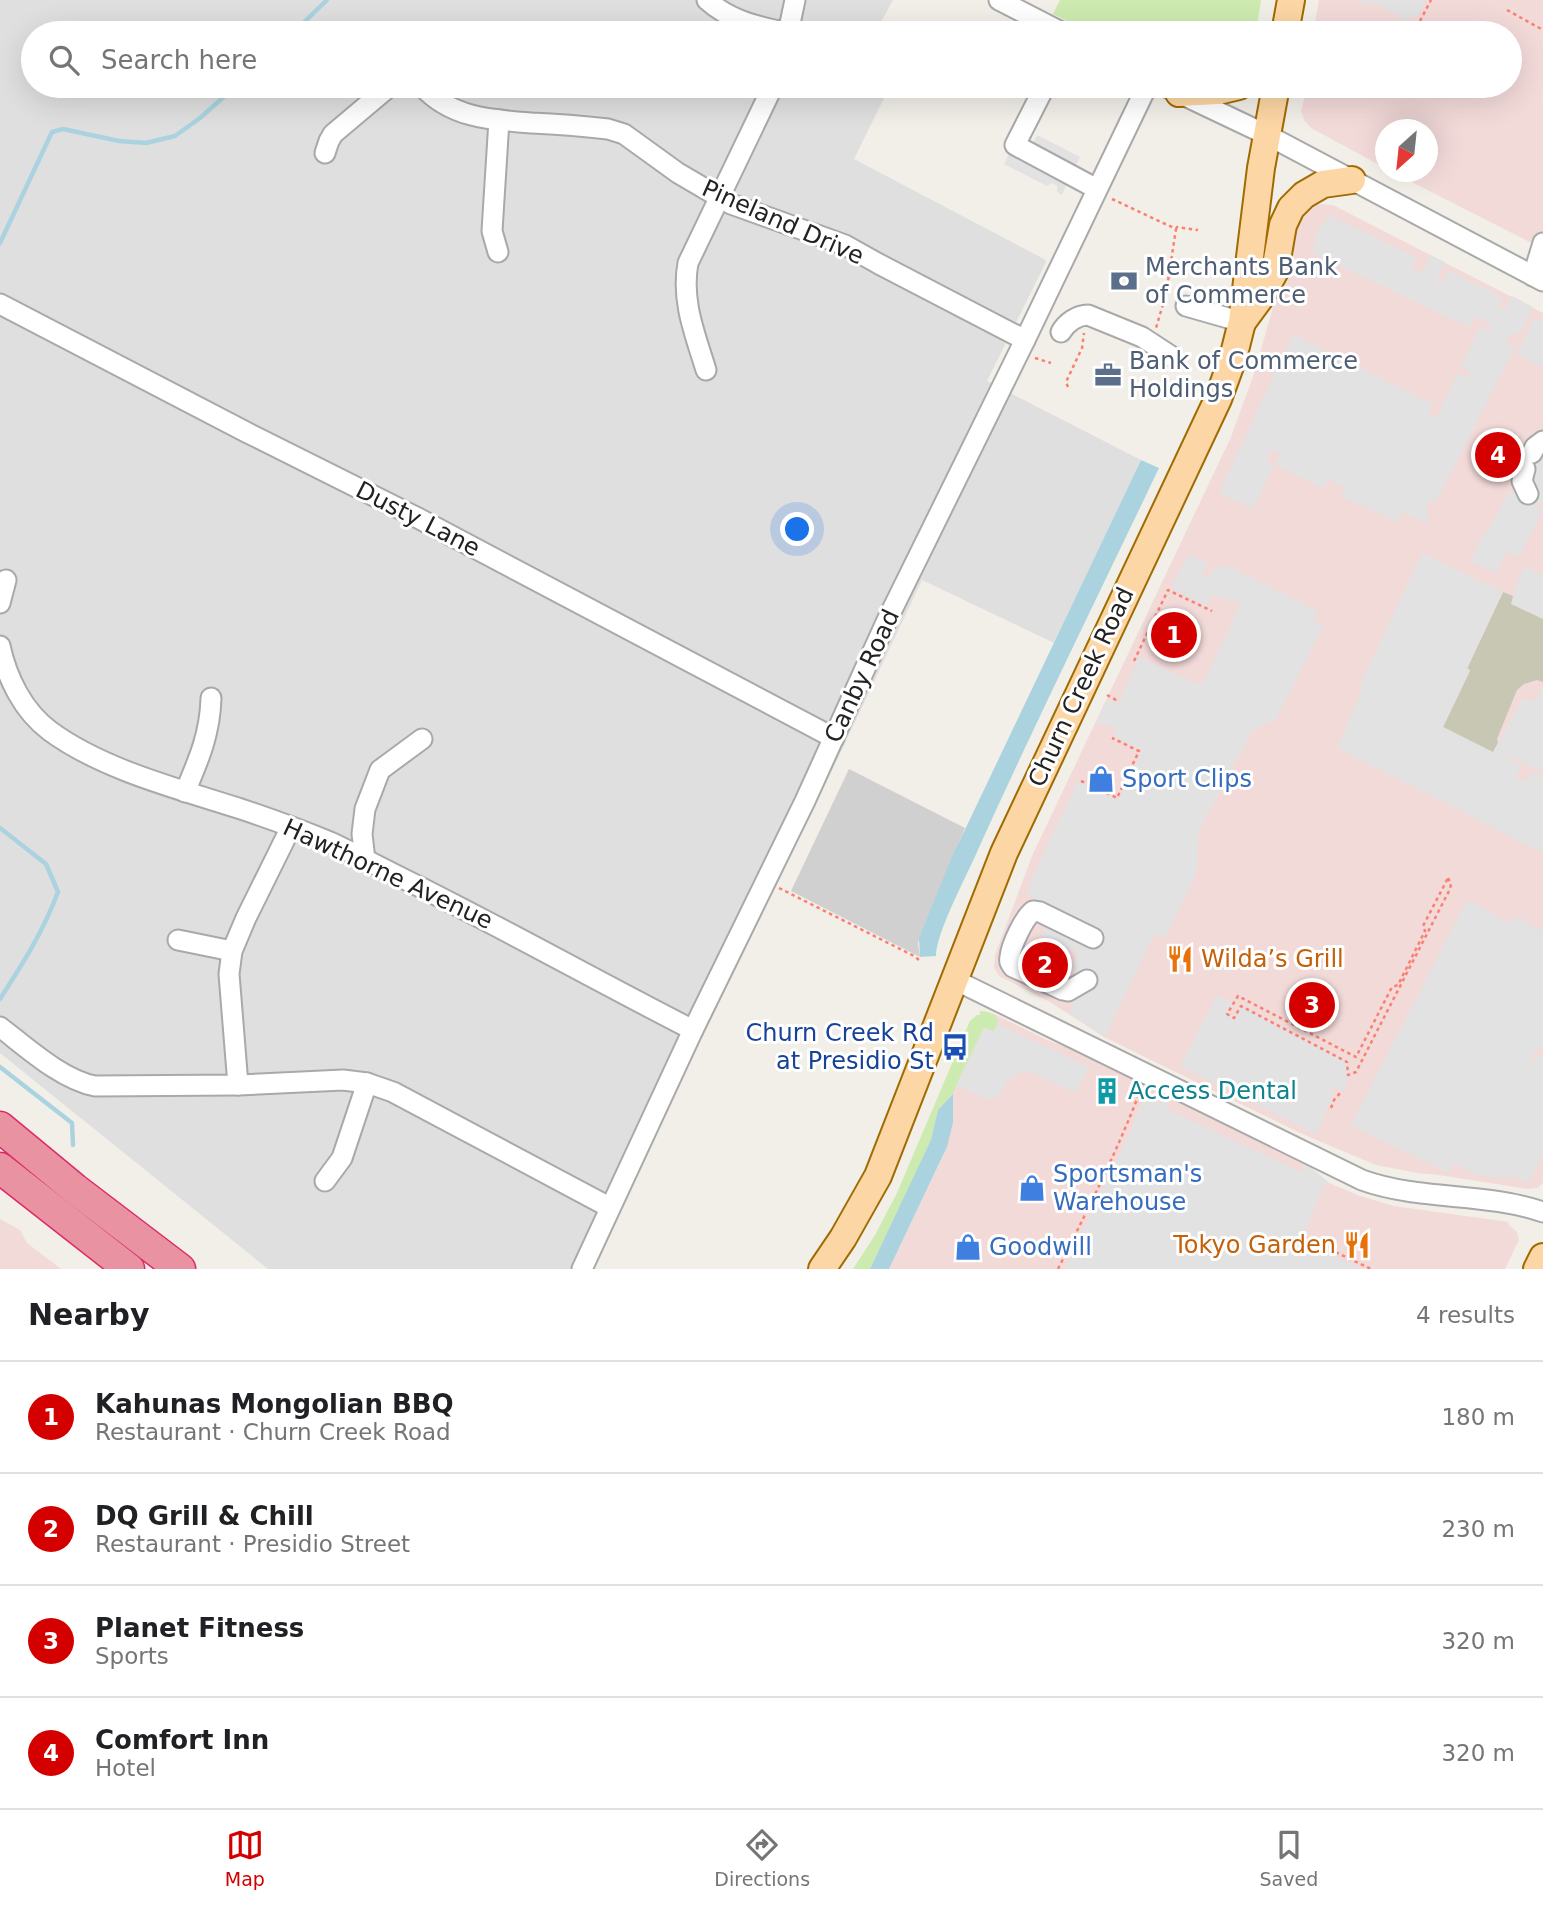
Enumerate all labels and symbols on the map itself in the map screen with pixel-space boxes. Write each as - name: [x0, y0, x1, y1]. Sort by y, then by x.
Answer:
- north arrow: [1375, 119, 1438, 182]
- street label: Pineland Drive: [698, 174, 868, 270]
- place label: Merchants Bank of Commerce: [1145, 253, 1338, 309]
- bank icon: Merchants Bank of Commerce: [1109, 266, 1139, 296]
- place label: Bank of Commerce Holdings: [1129, 347, 1358, 403]
- office icon: Bank of Commerce Holdings: [1093, 360, 1123, 390]
- pin: 4: [1475, 429, 1521, 481]
- street label: Dusty Lane: [351, 476, 485, 562]
- your location: [780, 512, 814, 546]
- street label: Churn Creek Road: [1022, 583, 1140, 791]
- street label: Canby Road: [819, 605, 905, 747]
- pin: 1: [1151, 609, 1197, 661]
- shop icon: Sport Clips: [1086, 764, 1116, 794]
- place label: Sport Clips: [1122, 765, 1252, 793]
- street label: Hawthorne Avenue: [279, 813, 497, 935]
- pin: 2: [1022, 939, 1068, 991]
- restaurant icon: Wilda’s Grill: [1165, 944, 1195, 974]
- place label: Wilda’s Grill: [1201, 945, 1344, 973]
- pin: 3: [1289, 979, 1335, 1031]
- place label: Churn Creek Rd at Presidio St: [745, 1019, 934, 1075]
- bus stop icon: Churn Creek Rd at Presidio St: [940, 1032, 970, 1062]
- building icon: Access Dental: [1092, 1076, 1122, 1106]
- place label: Access Dental: [1128, 1077, 1297, 1105]
- place label: Sportsman's Warehouse: [1053, 1160, 1202, 1216]
- shop icon: Sportsman's Warehouse: [1017, 1173, 1047, 1203]
- restaurant icon: Tokyo Garden: [1342, 1230, 1372, 1260]
- place label: Tokyo Garden: [1172, 1231, 1336, 1259]
- shop icon: Goodwill: [953, 1232, 983, 1262]
- place label: Goodwill: [989, 1233, 1092, 1261]

